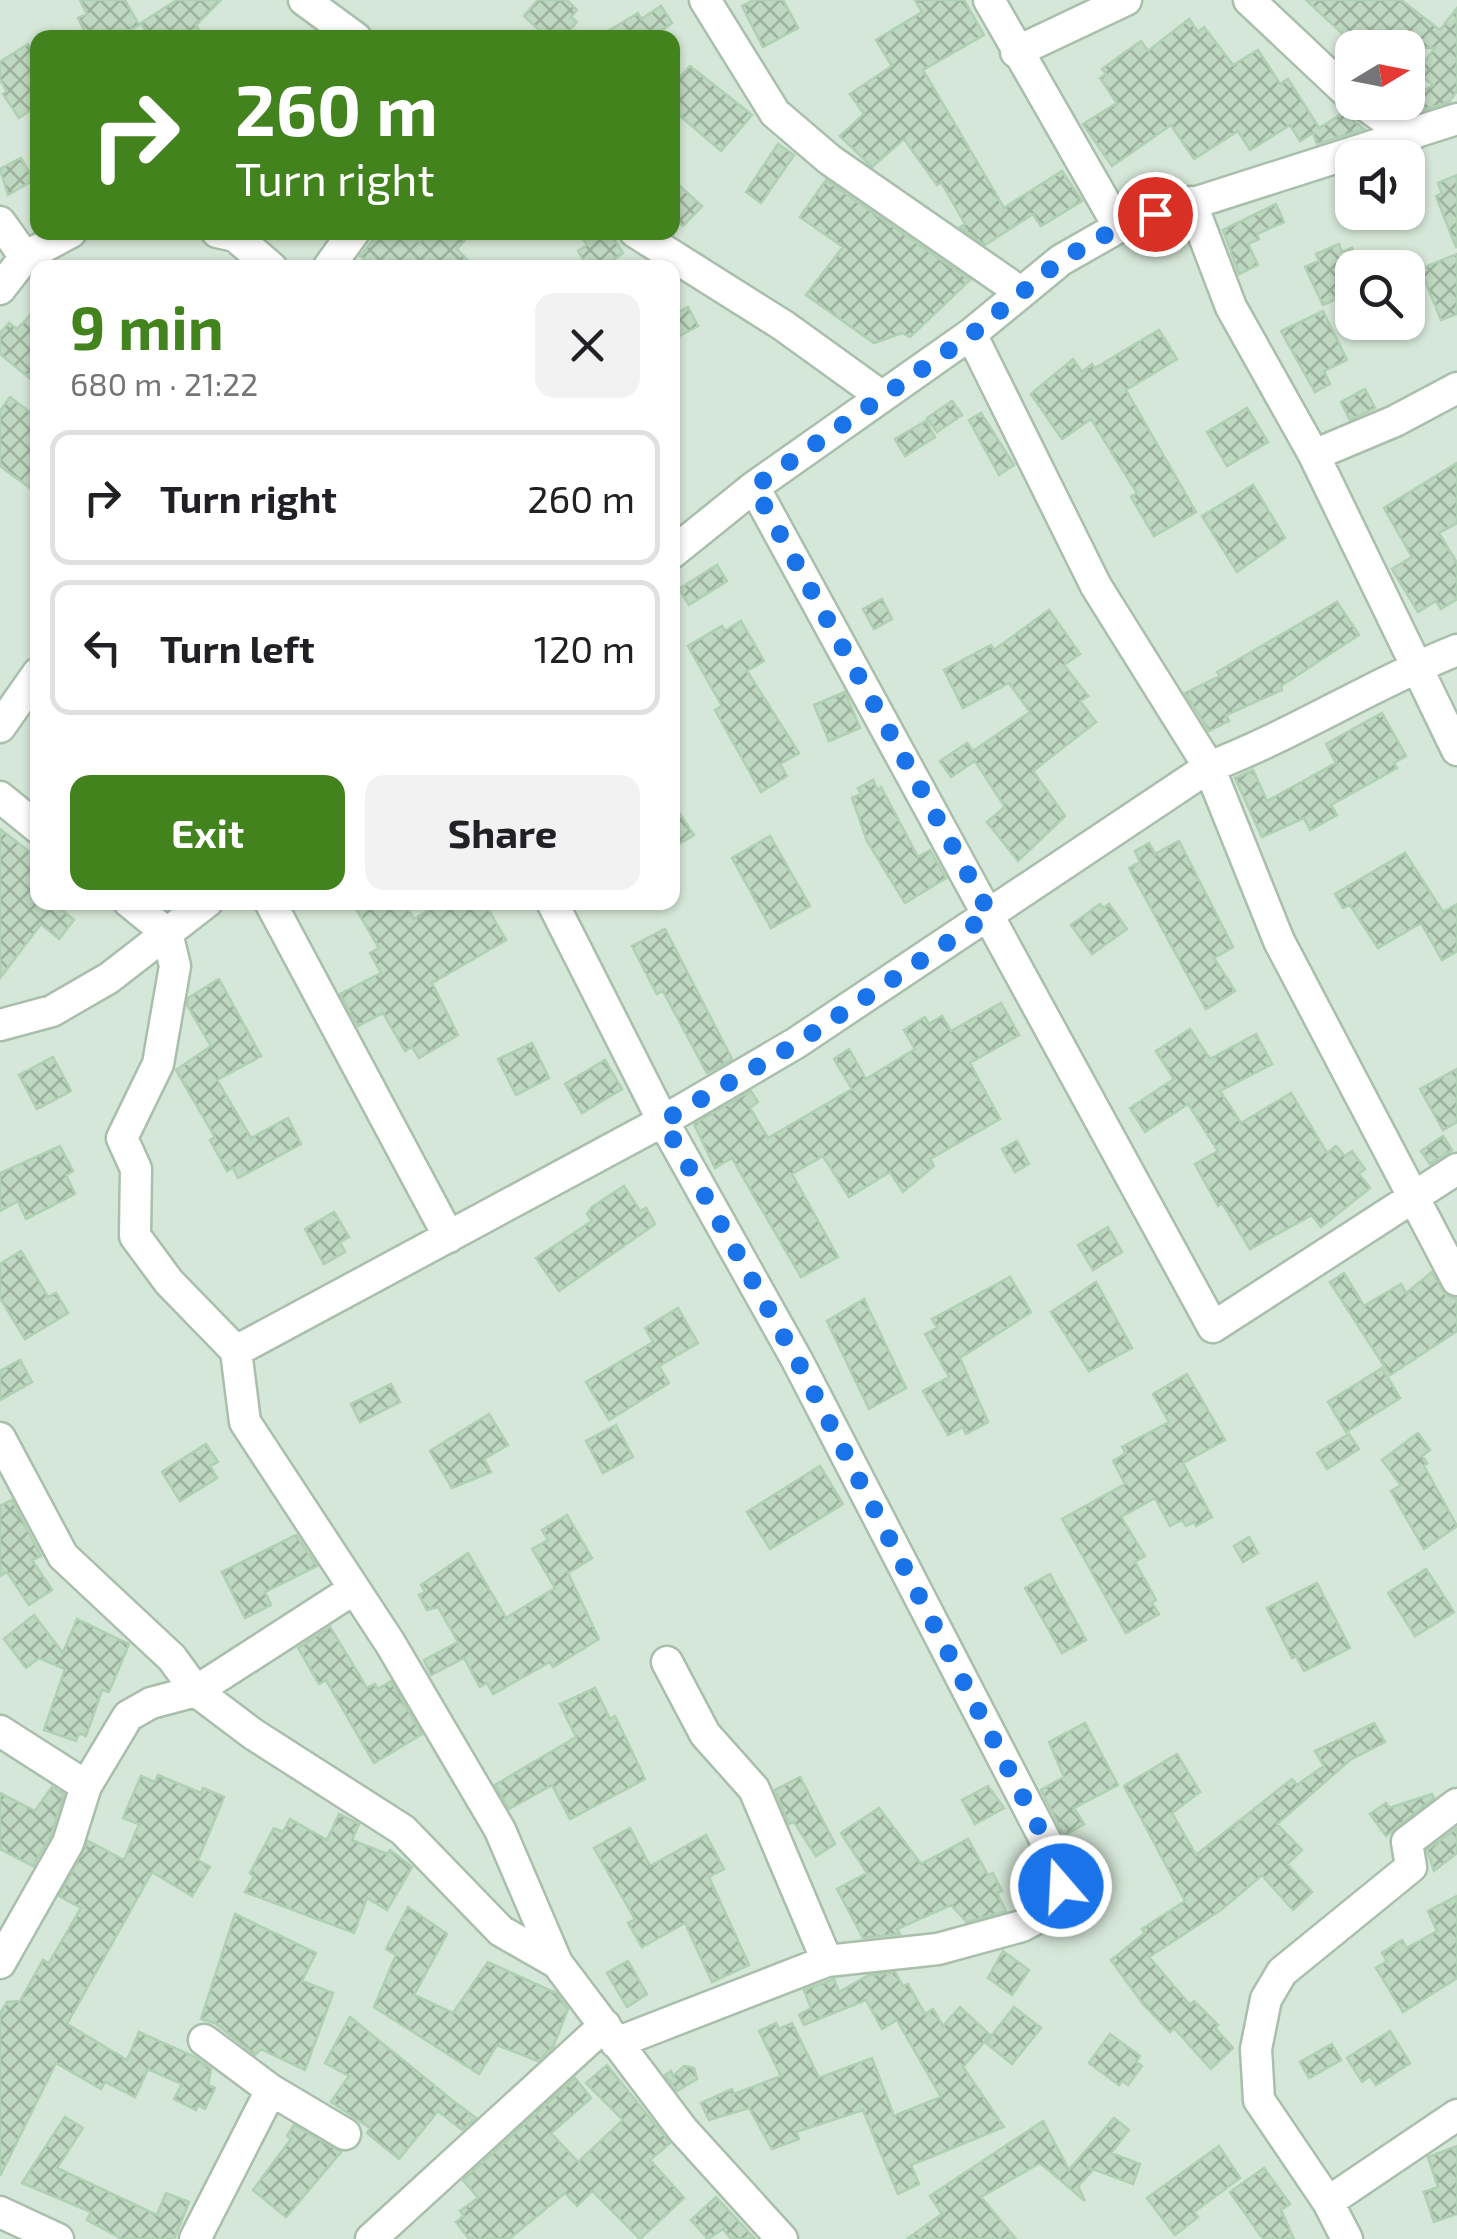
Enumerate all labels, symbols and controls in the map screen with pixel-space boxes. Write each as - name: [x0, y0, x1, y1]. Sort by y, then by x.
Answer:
- north arrow: [1335, 30, 1425, 120]
- map controls: [1335, 30, 1425, 340]
- text: 260 m: [235, 66, 438, 150]
- icon: right: [70, 70, 200, 200]
- button: sound: [1335, 140, 1425, 230]
- text: Turn right: [235, 151, 435, 205]
- pin: [1113, 172, 1198, 257]
- icon: arrive: [1128, 187, 1183, 242]
- button: search: [1335, 250, 1425, 340]
- text: 9 min: [70, 290, 224, 362]
- button: close: [535, 293, 640, 398]
- text: 680 m · 21:22: [70, 364, 258, 402]
- icon: right: [75, 470, 130, 525]
- text: Turn right: [160, 475, 337, 521]
- text: 260 m: [527, 475, 635, 521]
- icon: left: [75, 620, 130, 675]
- text: Turn left: [160, 625, 315, 671]
- text: 120 m: [534, 625, 635, 671]
- button: Exit: [70, 775, 345, 890]
- button: Share: [365, 775, 640, 890]
- position arrow: [1009, 1834, 1113, 1938]

